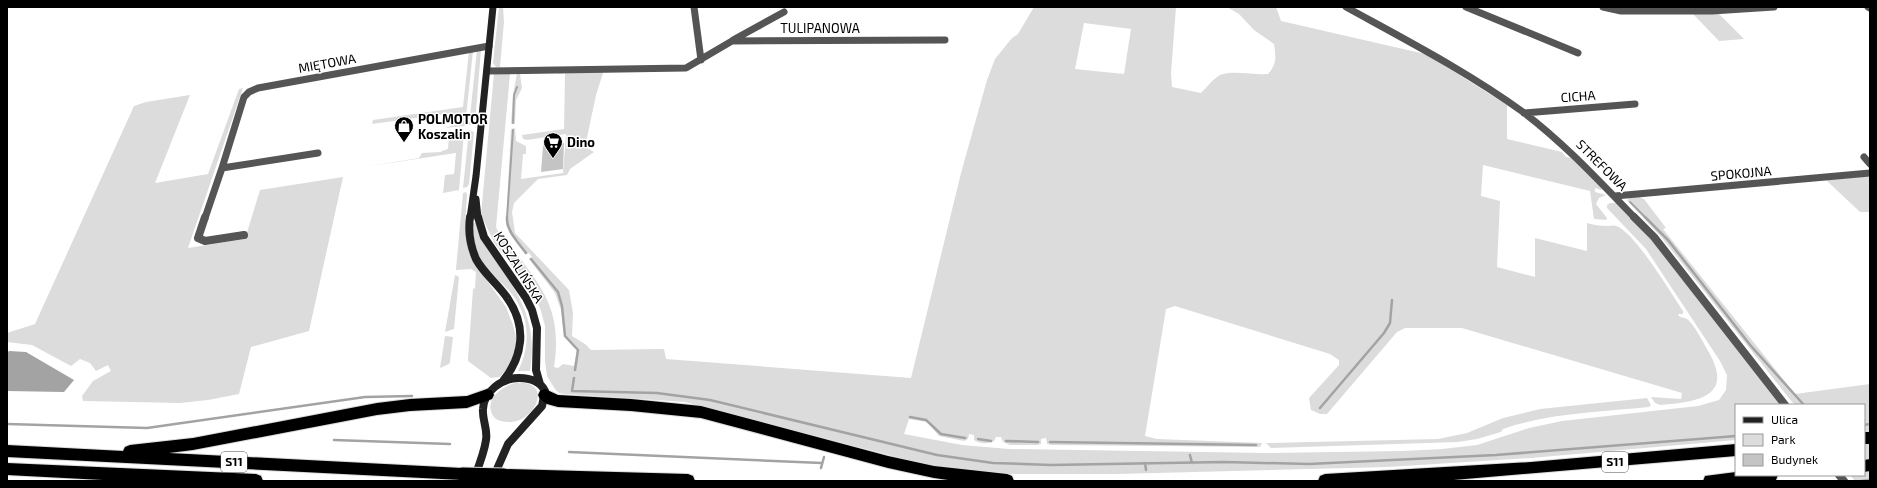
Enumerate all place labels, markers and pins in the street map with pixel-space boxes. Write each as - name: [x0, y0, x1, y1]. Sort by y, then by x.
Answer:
- place label: POLMOTOR Koszalin: [418, 111, 488, 142]
- shop icon: POLMOTOR Koszalin: [393, 115, 415, 143]
- supermarket icon: Dino: [542, 131, 564, 159]
- place label: Dino: [567, 134, 595, 150]

